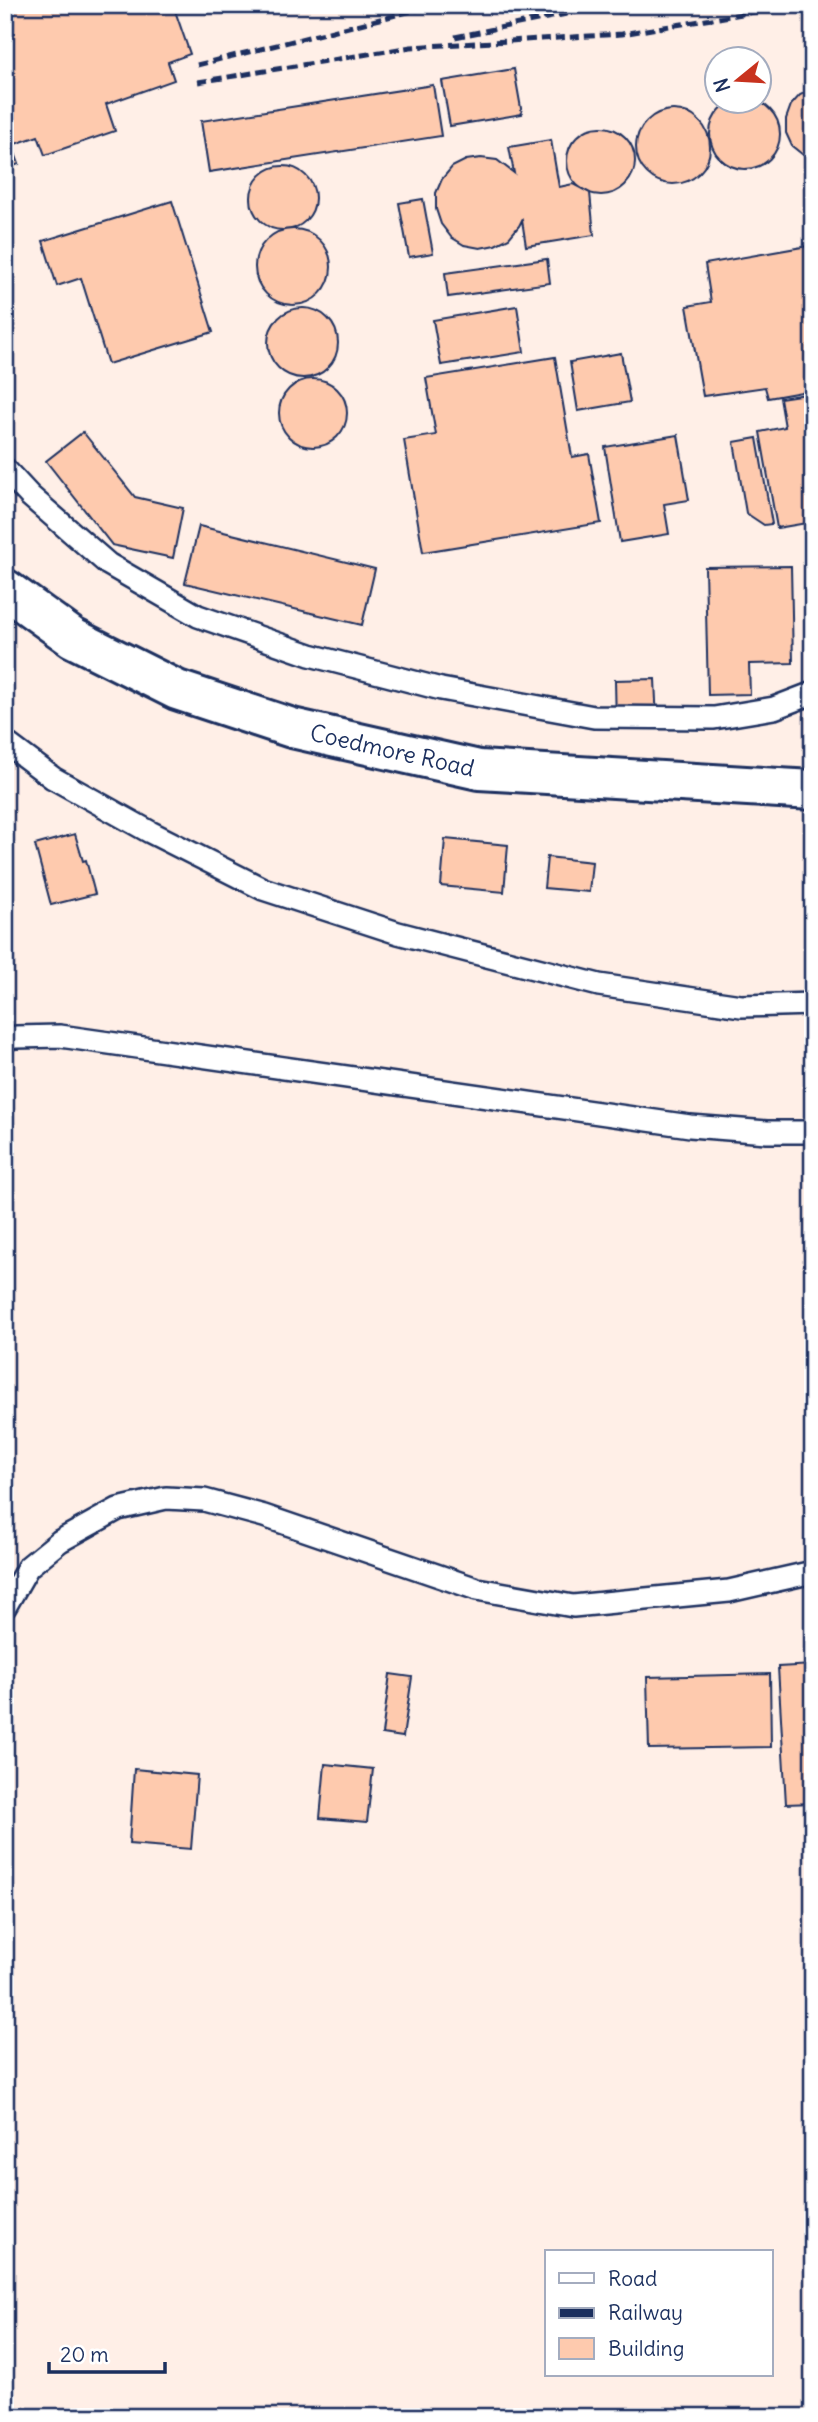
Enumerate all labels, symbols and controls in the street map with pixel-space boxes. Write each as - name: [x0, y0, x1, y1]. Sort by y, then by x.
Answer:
- north arrow: [702, 46, 772, 116]
- text: N: [708, 75, 735, 95]
- street label: Coedmore Road: [308, 718, 477, 783]
- legend: [545, 2250, 772, 2376]
- text: Road: [608, 2265, 657, 2292]
- text: Railway: [608, 2299, 683, 2326]
- scale bar: [49, 2331, 164, 2375]
- text: Building: [608, 2335, 684, 2362]
- text: 20 m: [60, 2341, 109, 2368]

